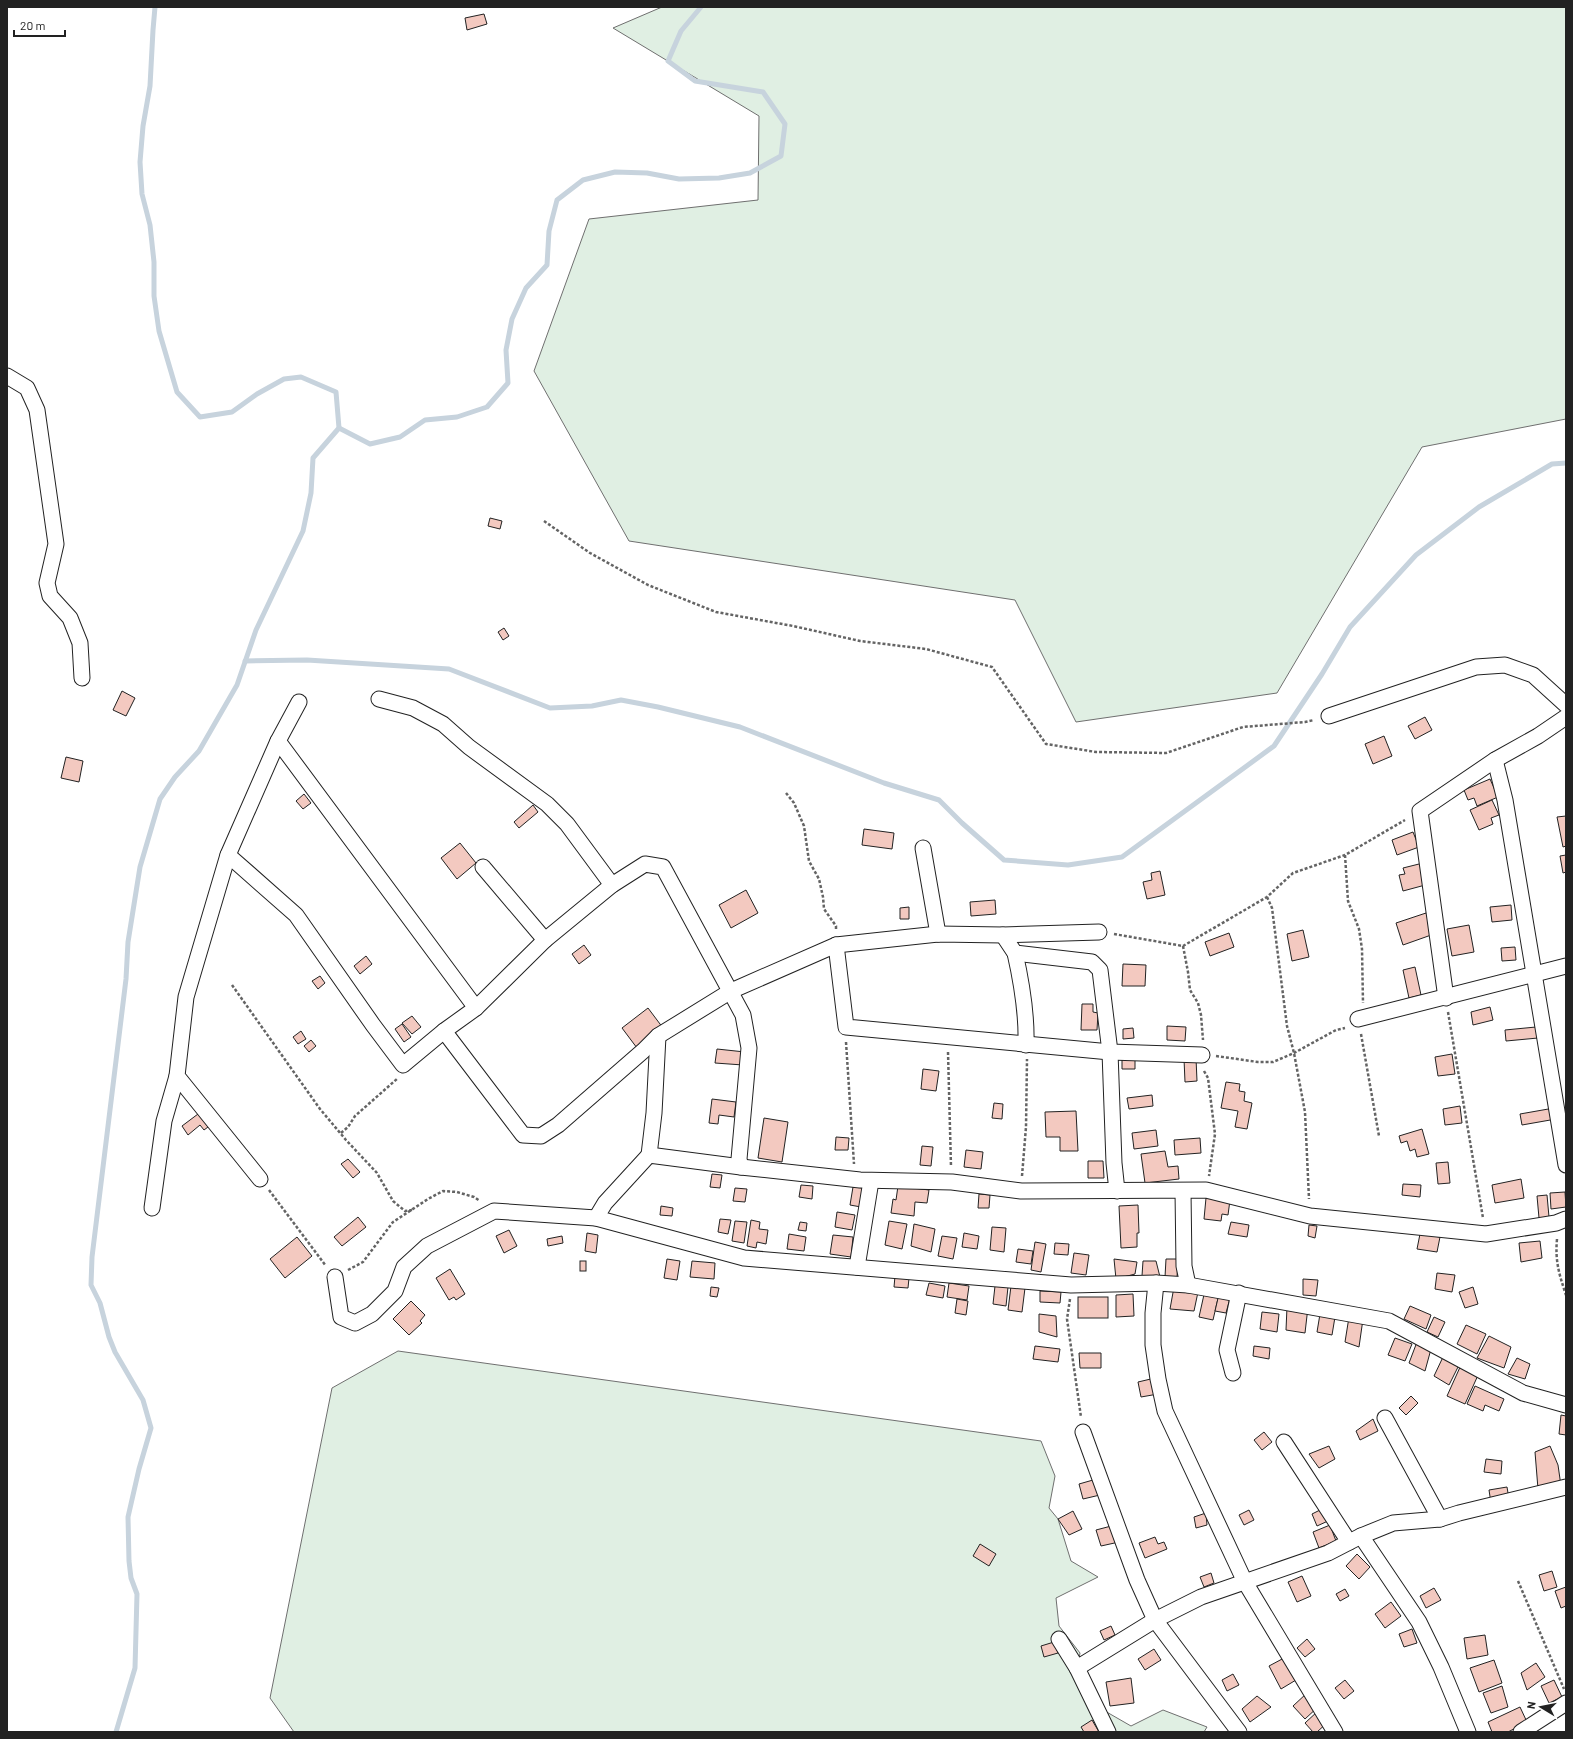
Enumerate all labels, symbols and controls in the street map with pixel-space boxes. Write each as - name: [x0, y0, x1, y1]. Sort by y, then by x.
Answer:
- scale bar: [14, 12, 65, 38]
- text: 20 m: [20, 18, 46, 32]
- north arrow: [1521, 1687, 1561, 1727]
- text: N: [1524, 1700, 1538, 1710]

